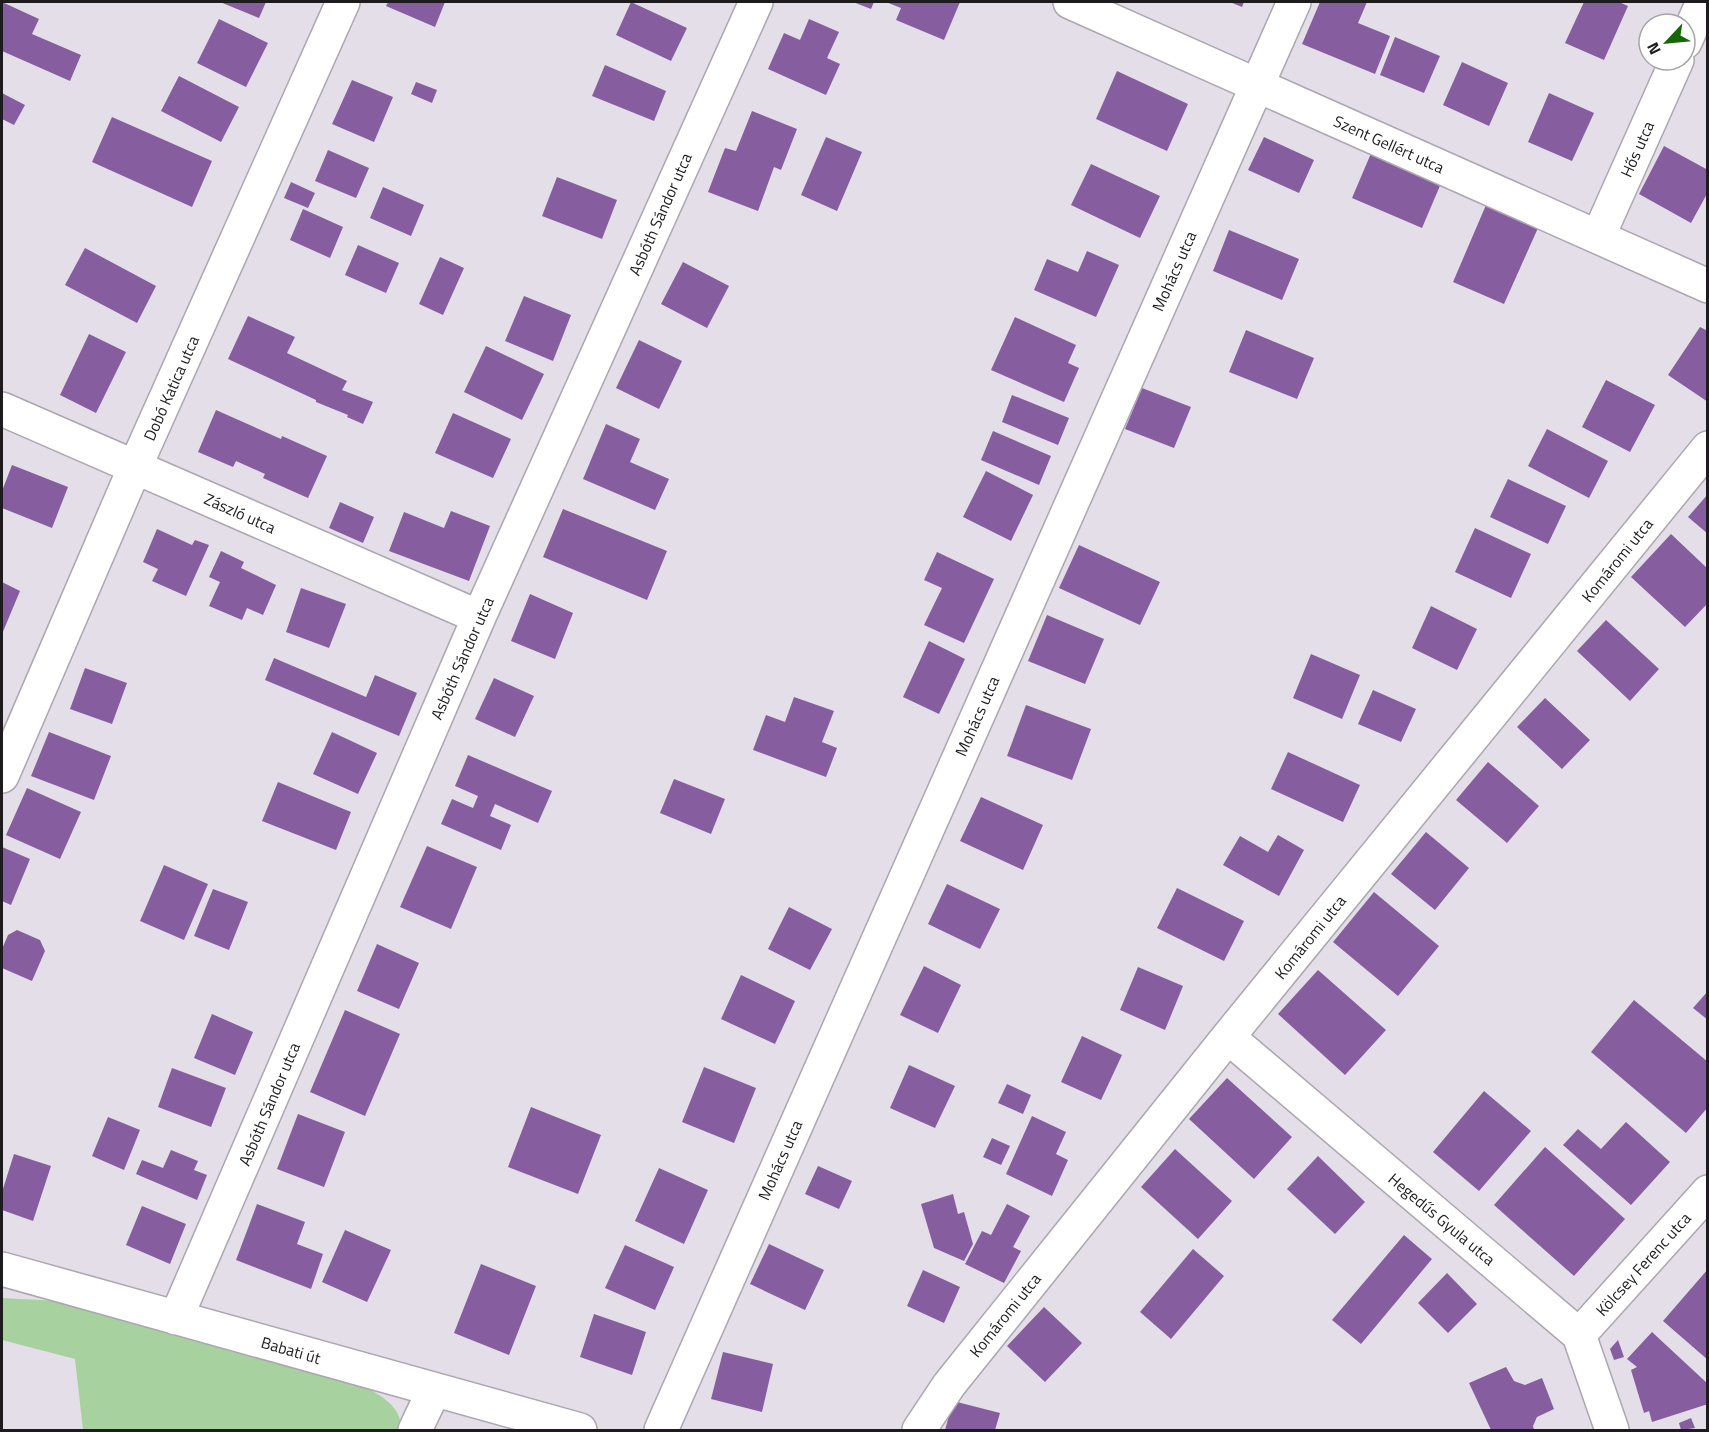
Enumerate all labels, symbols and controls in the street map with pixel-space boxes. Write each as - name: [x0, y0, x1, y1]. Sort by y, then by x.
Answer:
- north arrow: [1637, 12, 1697, 72]
- text: N: [1640, 38, 1667, 59]
- street label: Szent Gellért utca: [1330, 109, 1448, 179]
- street label: Hős utca: [1614, 117, 1660, 181]
- street label: Asbóth Sándor utca: [622, 149, 698, 279]
- street label: Mohács utca: [1146, 227, 1202, 315]
- street label: Dobó Katica utca: [137, 331, 205, 445]
- street label: Zászló utca: [200, 487, 280, 539]
- street label: Komáromi utca: [1576, 513, 1658, 607]
- street label: Asbóth Sándor utca: [424, 593, 500, 723]
- street label: Mohács utca: [949, 672, 1005, 760]
- street label: Komáromi utca: [1269, 890, 1351, 984]
- street label: Asbóth Sándor utca: [232, 1039, 306, 1169]
- street label: Mohács utca: [752, 1116, 808, 1204]
- street label: Hegedűs Gyula utca: [1383, 1167, 1501, 1271]
- street label: Kölcsey Ferenc utca: [1590, 1207, 1696, 1321]
- street label: Komáromi utca: [964, 1268, 1046, 1362]
- street label: Babati út: [258, 1330, 324, 1370]

